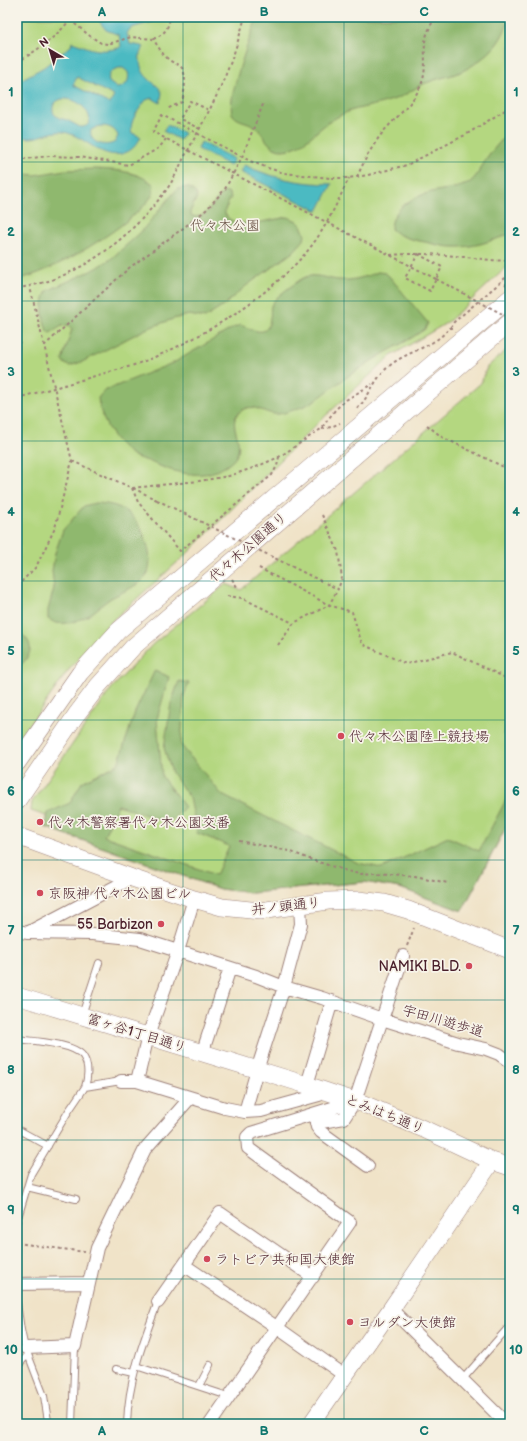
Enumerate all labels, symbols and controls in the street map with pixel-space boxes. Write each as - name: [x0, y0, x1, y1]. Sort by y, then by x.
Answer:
- text: A: [97, 4, 106, 20]
- text: B: [259, 4, 269, 20]
- text: C: [419, 4, 429, 20]
- north arrow: [30, 30, 70, 70]
- text: N: [37, 35, 51, 50]
- text: 1: [8, 84, 14, 100]
- text: 1: [513, 84, 519, 100]
- park label: 代々木公園: [190, 217, 260, 234]
- text: 2: [7, 224, 15, 240]
- text: 2: [512, 224, 520, 240]
- text: 3: [7, 364, 15, 380]
- text: 3: [512, 364, 520, 380]
- text: 4: [7, 504, 15, 520]
- text: 4: [512, 504, 520, 520]
- street label: 代々木公園通り: [205, 508, 291, 586]
- text: 5: [7, 643, 15, 659]
- text: 5: [512, 643, 520, 659]
- place label: 代々木公園陸上競技場: [349, 728, 489, 745]
- marker: 代々木公園陸上競技場: [336, 731, 346, 741]
- text: 6: [7, 783, 15, 799]
- text: 6: [512, 783, 520, 799]
- place label: 代々木警察署代々木公園交番: [48, 814, 230, 831]
- marker: 代々木警察署代々木公園交番: [35, 817, 45, 827]
- place label: 京阪神 代々木公園ビル: [48, 885, 192, 902]
- marker: 京阪神 代々木公園ビル: [35, 888, 45, 898]
- street label: 井ノ頭通り: [250, 894, 322, 918]
- place label: 55 Barbizon: [77, 916, 153, 933]
- marker: 55 Barbizon: [156, 919, 166, 929]
- text: 7: [7, 923, 15, 939]
- text: 7: [512, 923, 520, 939]
- place label: NAMIKI BLD.: [379, 958, 461, 975]
- marker: NAMIKI BLD.: [464, 961, 474, 971]
- street label: 宇田川遊歩道: [400, 1001, 486, 1041]
- street label: 富ヶ谷1丁目通り: [85, 1010, 189, 1056]
- text: 8: [7, 1062, 15, 1078]
- text: 8: [512, 1062, 520, 1078]
- street label: とみはち通り: [343, 1090, 427, 1138]
- text: 9: [7, 1202, 15, 1218]
- text: 9: [512, 1202, 520, 1218]
- place label: ラトビア共和国大使館: [215, 1251, 355, 1268]
- marker: ラトビア共和国大使館: [202, 1254, 212, 1264]
- place label: ヨルダン大使館: [358, 1314, 456, 1331]
- marker: ヨルダン大使館: [345, 1317, 355, 1327]
- text: 10: [4, 1342, 18, 1358]
- text: 10: [509, 1342, 523, 1358]
- text: A: [97, 1423, 106, 1439]
- text: B: [259, 1423, 269, 1439]
- text: C: [419, 1423, 429, 1439]

